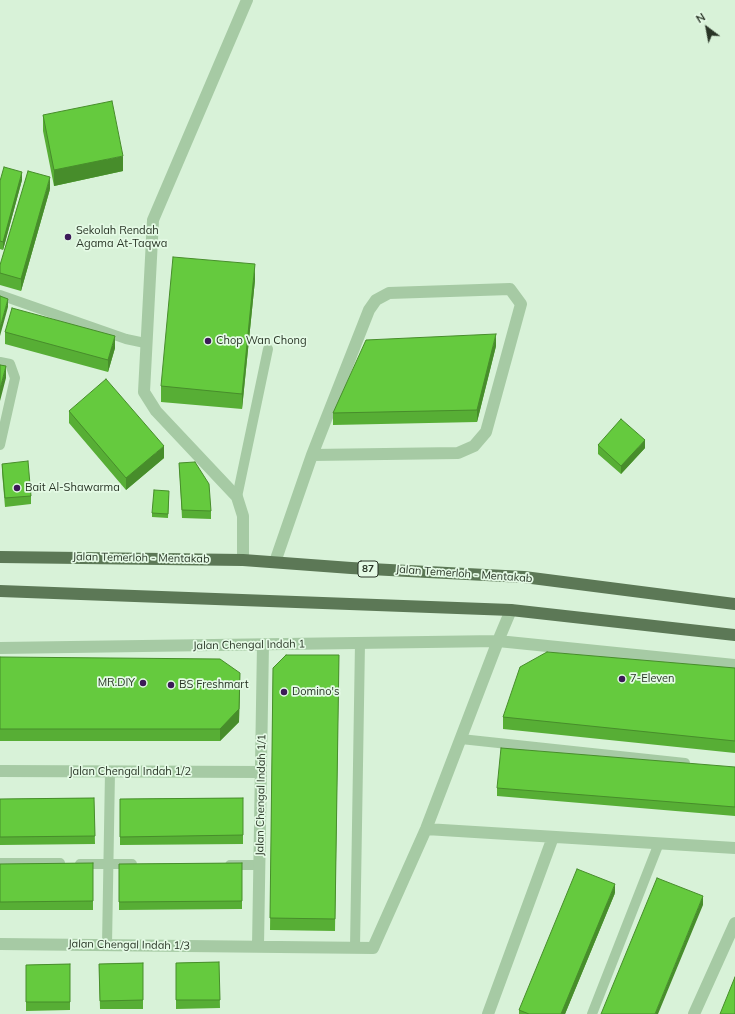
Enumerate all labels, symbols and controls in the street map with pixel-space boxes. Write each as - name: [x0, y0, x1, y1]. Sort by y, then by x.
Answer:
- north arrow: [687, 8, 727, 48]
- text: N: [693, 10, 708, 26]
- place label: Sekolah Rendah Agama At-Taqwa: [76, 224, 167, 250]
- marker: Sekolah Rendah Agama At-Taqwa: [63, 232, 73, 242]
- place label: Chop Wan Chong: [216, 334, 307, 348]
- marker: Chop Wan Chong: [203, 336, 213, 346]
- place label: Bait Al-Shawarma: [25, 481, 120, 495]
- marker: Bait Al-Shawarma: [12, 483, 22, 493]
- street label: Jalan Temerloh - Mentakab: [72, 550, 210, 566]
- road number: 87: [358, 561, 378, 577]
- street label: Jalan Temerloh - Mentakab: [395, 563, 533, 585]
- street label: Jalan Chengal Indah 1: [193, 637, 305, 653]
- place label: 7-Eleven: [630, 672, 674, 686]
- marker: 7-Eleven: [617, 674, 627, 684]
- place label: MR.DIY: [98, 676, 135, 690]
- marker: MR.DIY: [138, 678, 148, 688]
- place label: BS Freshmart: [179, 678, 248, 692]
- marker: BS Freshmart: [166, 680, 176, 690]
- place label: Domino's: [292, 685, 339, 699]
- marker: Domino's: [279, 687, 289, 697]
- street label: Jalan Chengal Indah 1/1: [253, 734, 269, 856]
- street label: Jalan Chengal Indah 1/2: [69, 765, 191, 779]
- street label: Jalan Chengal Indah 1/3: [68, 937, 190, 953]

